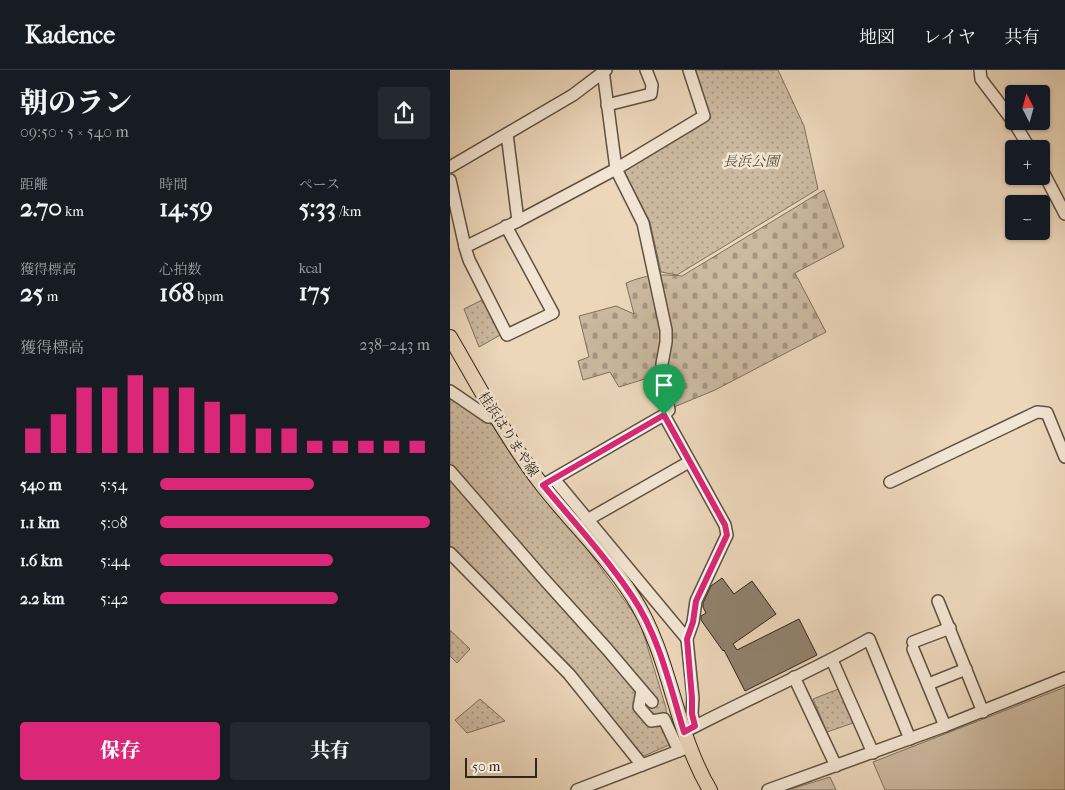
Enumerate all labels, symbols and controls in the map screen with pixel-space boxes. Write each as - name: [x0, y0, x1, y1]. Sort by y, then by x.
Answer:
- text: Kadence: [25, 21, 115, 49]
- text: 地図: [859, 27, 895, 48]
- text: レイヤ: [923, 27, 976, 48]
- text: 共有: [1004, 27, 1040, 48]
- north arrow: [1005, 85, 1050, 130]
- map controls: [1005, 85, 1050, 240]
- text: 朝のラン: [20, 86, 132, 119]
- button: share: [378, 87, 430, 139]
- text: 09:50 · 5 × 540 m: [20, 122, 129, 141]
- button: +: [1005, 140, 1050, 185]
- park label: 長浜公園: [723, 153, 781, 170]
- text: 距離: [20, 176, 48, 193]
- text: 時間: [159, 176, 187, 193]
- text: ペース: [299, 176, 340, 193]
- text: 2.70: [20, 193, 62, 222]
- text: 14:59: [159, 193, 213, 222]
- text: 5:33: [299, 193, 336, 222]
- button: −: [1005, 195, 1050, 240]
- text: km: [62, 203, 84, 220]
- text: /km: [336, 203, 361, 220]
- text: kcal: [299, 260, 322, 277]
- text: 獲得標高: [20, 261, 76, 278]
- text: 心拍数: [159, 261, 201, 278]
- text: 175: [299, 277, 330, 306]
- text: 25: [20, 278, 44, 307]
- text: 168: [159, 278, 194, 307]
- text: m: [44, 288, 58, 305]
- text: bpm: [194, 288, 224, 305]
- text: 238–243 m: [359, 335, 430, 354]
- text: 獲得標高: [20, 338, 84, 357]
- pin: [643, 364, 685, 415]
- icon: arrive: [650, 371, 678, 399]
- street label: 桂浜はりまや線: [475, 389, 542, 480]
- text: 540 m: [20, 475, 62, 494]
- text: 5:54: [100, 475, 127, 494]
- text: 1.1 km: [20, 513, 59, 532]
- text: 5:08: [100, 513, 128, 532]
- text: 1.6 km: [20, 551, 62, 570]
- text: 5:44: [100, 551, 130, 570]
- text: 2.2 km: [20, 589, 65, 608]
- text: 5:42: [100, 589, 128, 608]
- button: 保存: [20, 722, 220, 780]
- button: 共有: [230, 722, 430, 780]
- scale bar: [465, 755, 538, 778]
- text: 50 m: [472, 758, 500, 775]

